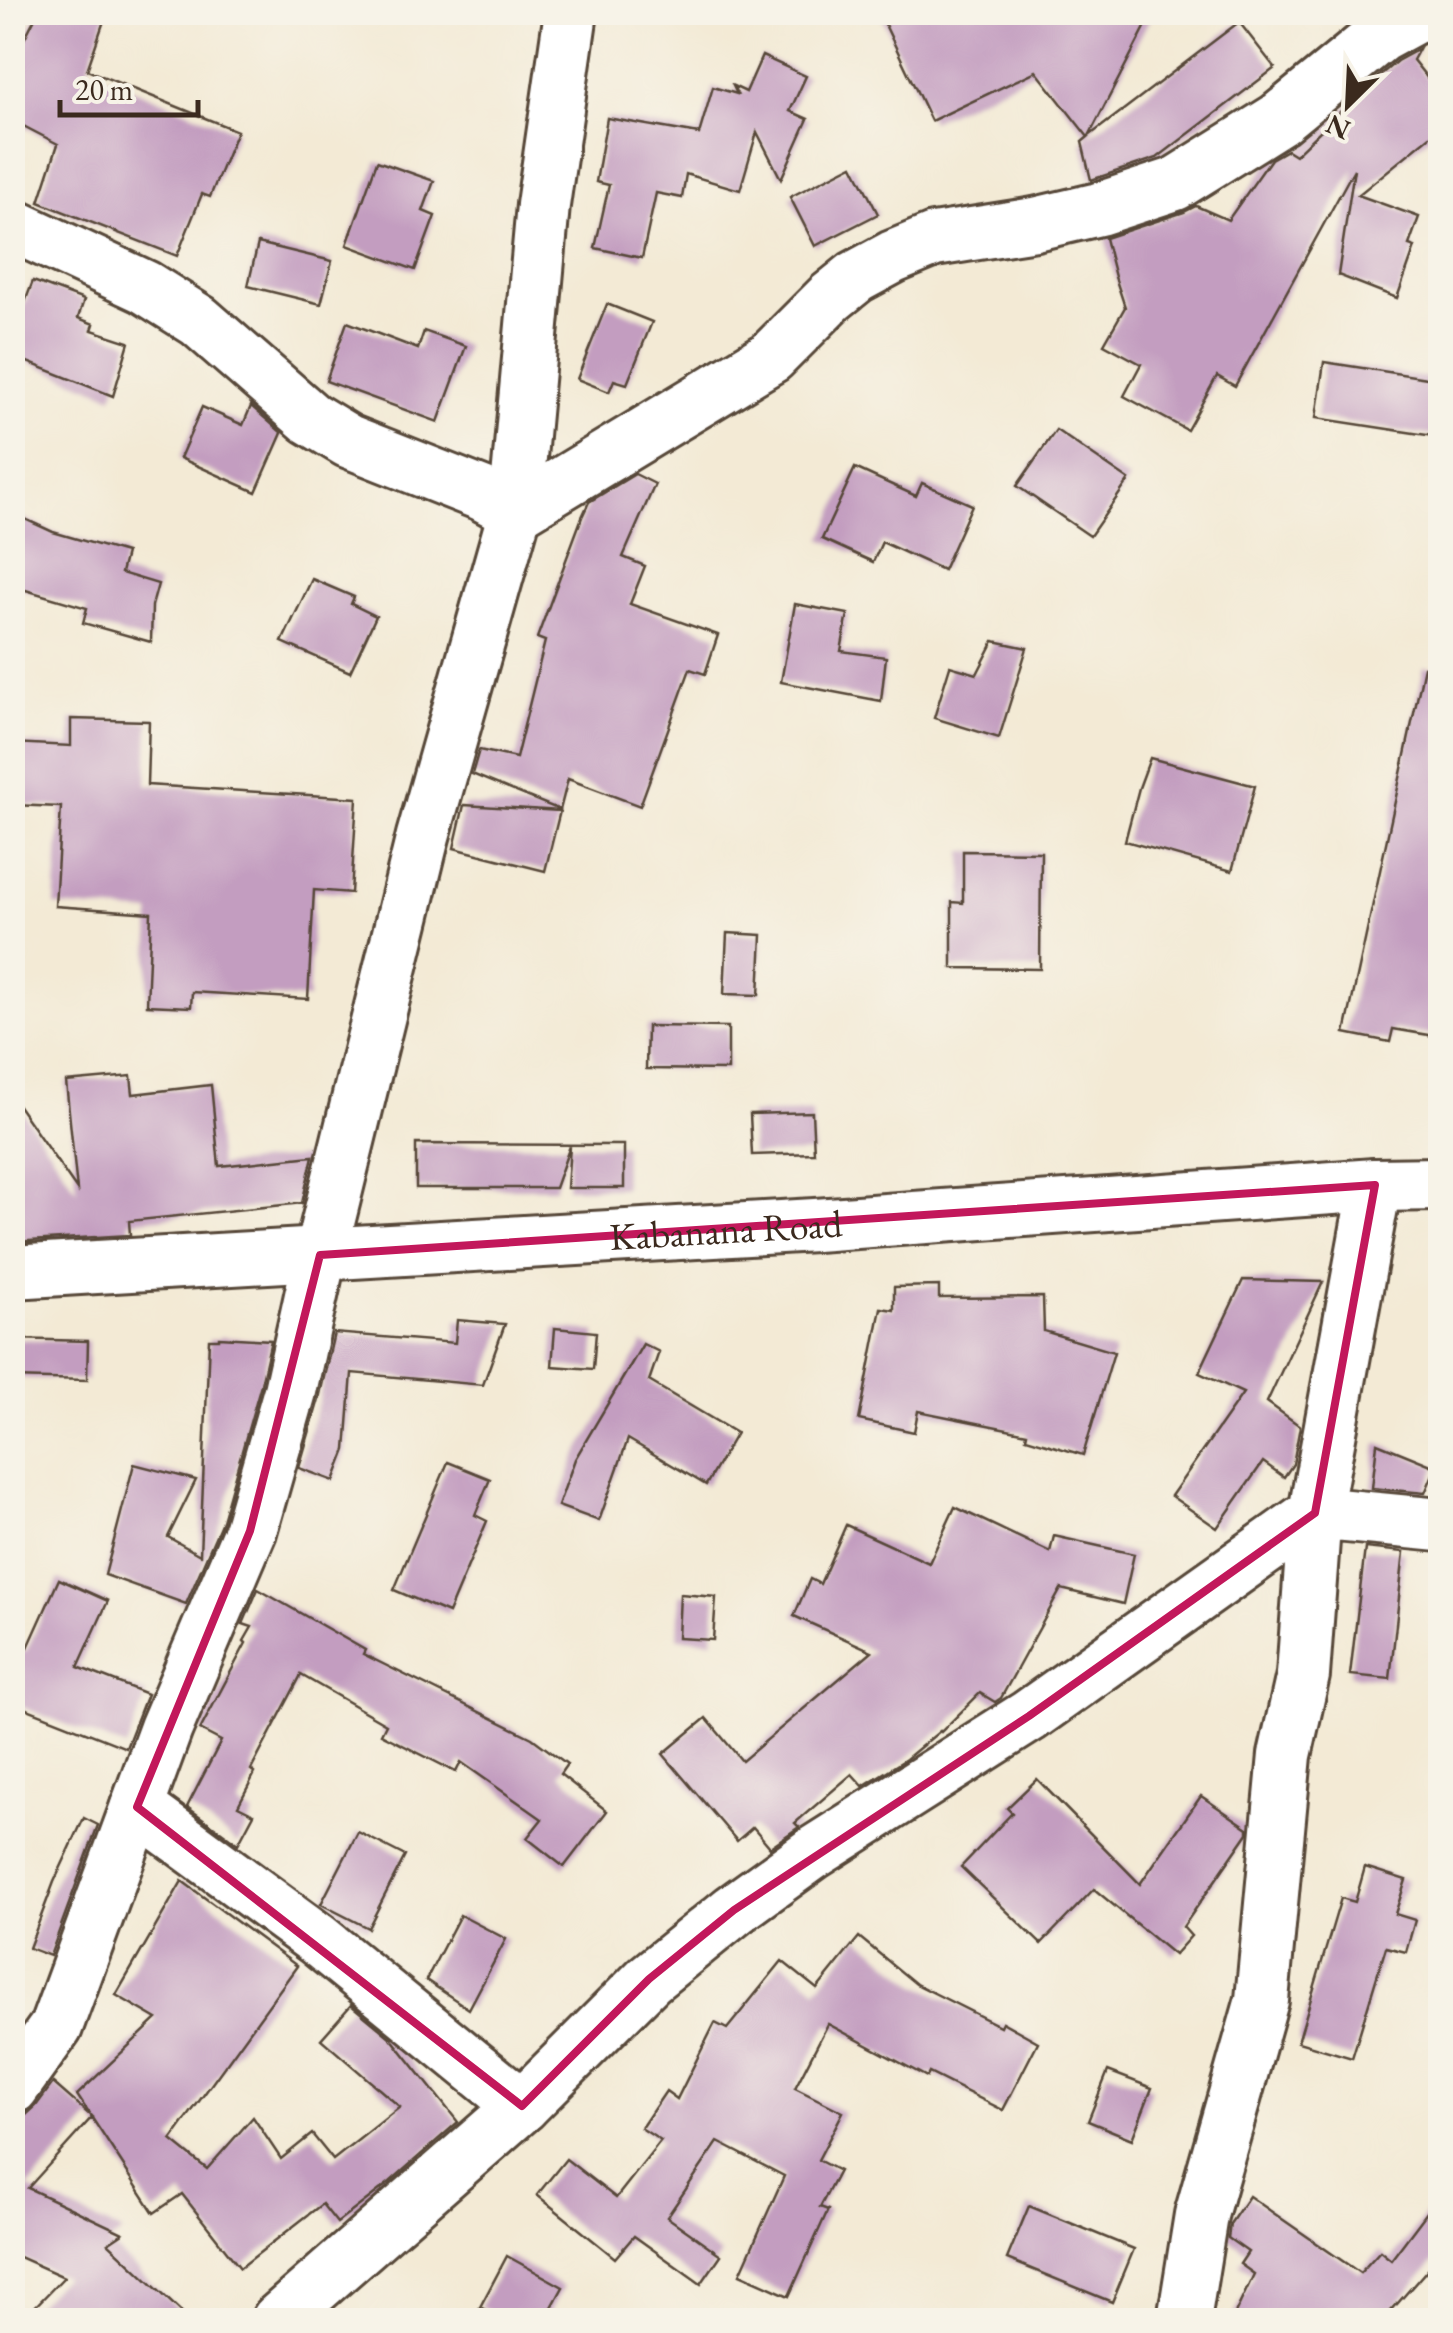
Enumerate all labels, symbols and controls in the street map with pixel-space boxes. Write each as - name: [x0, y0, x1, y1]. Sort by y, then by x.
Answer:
- scale bar: [60, 55, 198, 117]
- north arrow: [1298, 55, 1398, 155]
- text: 20 m: [75, 70, 133, 109]
- text: N: [1320, 107, 1356, 149]
- street label: Kabanana Road: [608, 1198, 844, 1261]

